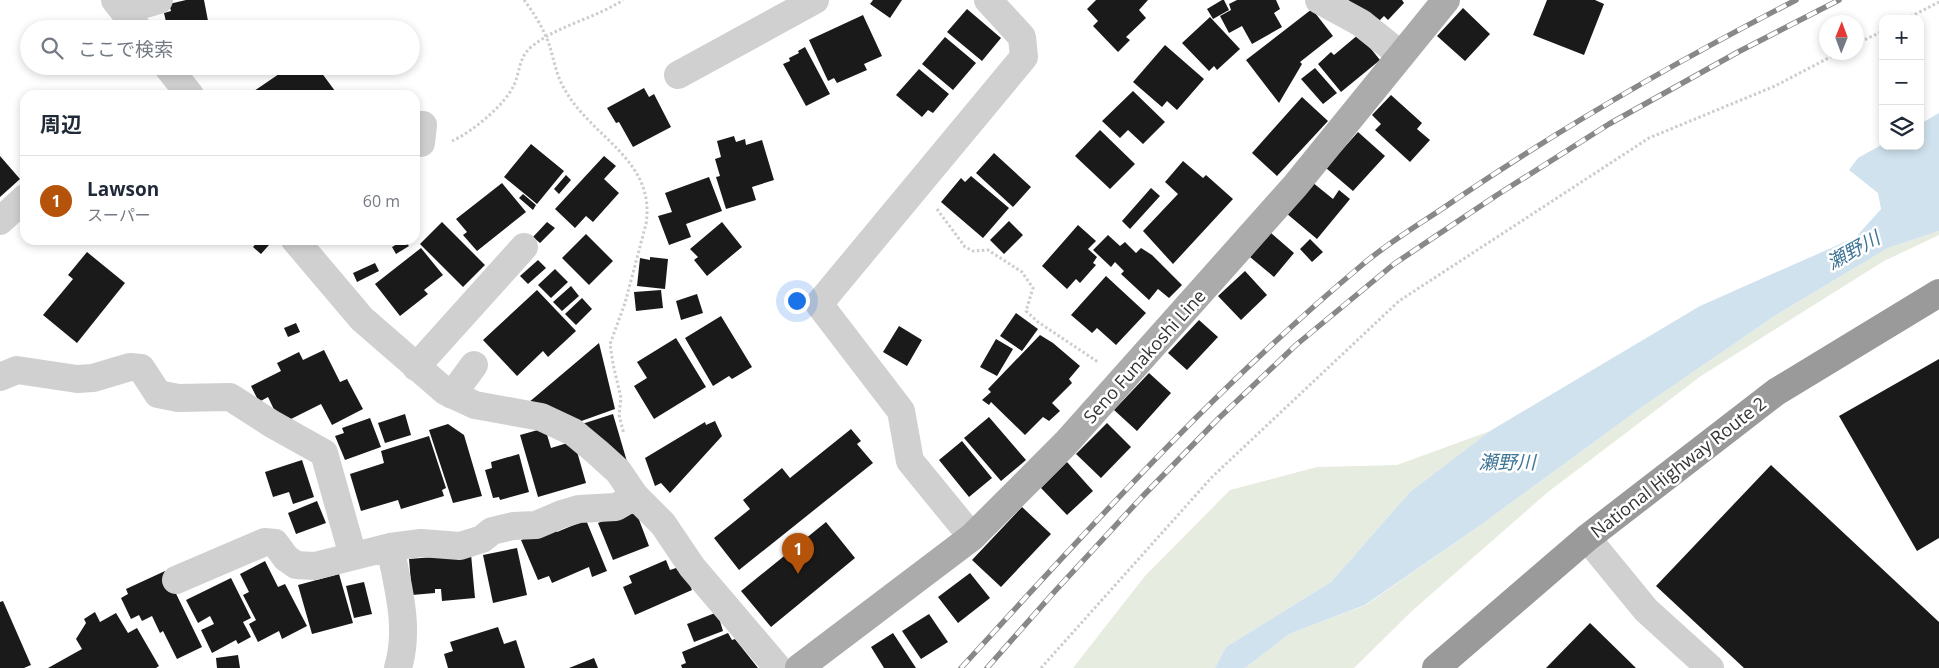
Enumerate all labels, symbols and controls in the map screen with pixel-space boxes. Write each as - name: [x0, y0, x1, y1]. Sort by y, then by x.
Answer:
- north arrow: [1819, 15, 1864, 60]
- map controls: [1879, 15, 1924, 150]
- button: +: [1879, 15, 1924, 60]
- search box: [20, 20, 420, 75]
- icon: search: [38, 34, 66, 62]
- text: ここで検索: [78, 36, 173, 62]
- button: −: [1879, 60, 1924, 105]
- button: layers: [1879, 105, 1924, 150]
- text: 周辺: [40, 110, 82, 138]
- text: Lawson: [87, 176, 159, 202]
- text: 1: [51, 190, 61, 212]
- text: 60 m: [363, 190, 400, 212]
- text: スーパー: [87, 204, 151, 226]
- water label: 瀬野川: [1822, 224, 1886, 275]
- street label: Seno Funakoshi Line: [1078, 284, 1210, 428]
- your location: [784, 288, 810, 314]
- street label: National Highway Route 2: [1585, 391, 1771, 543]
- water label: 瀬野川: [1478, 449, 1537, 475]
- pin: 1: [782, 533, 814, 574]

